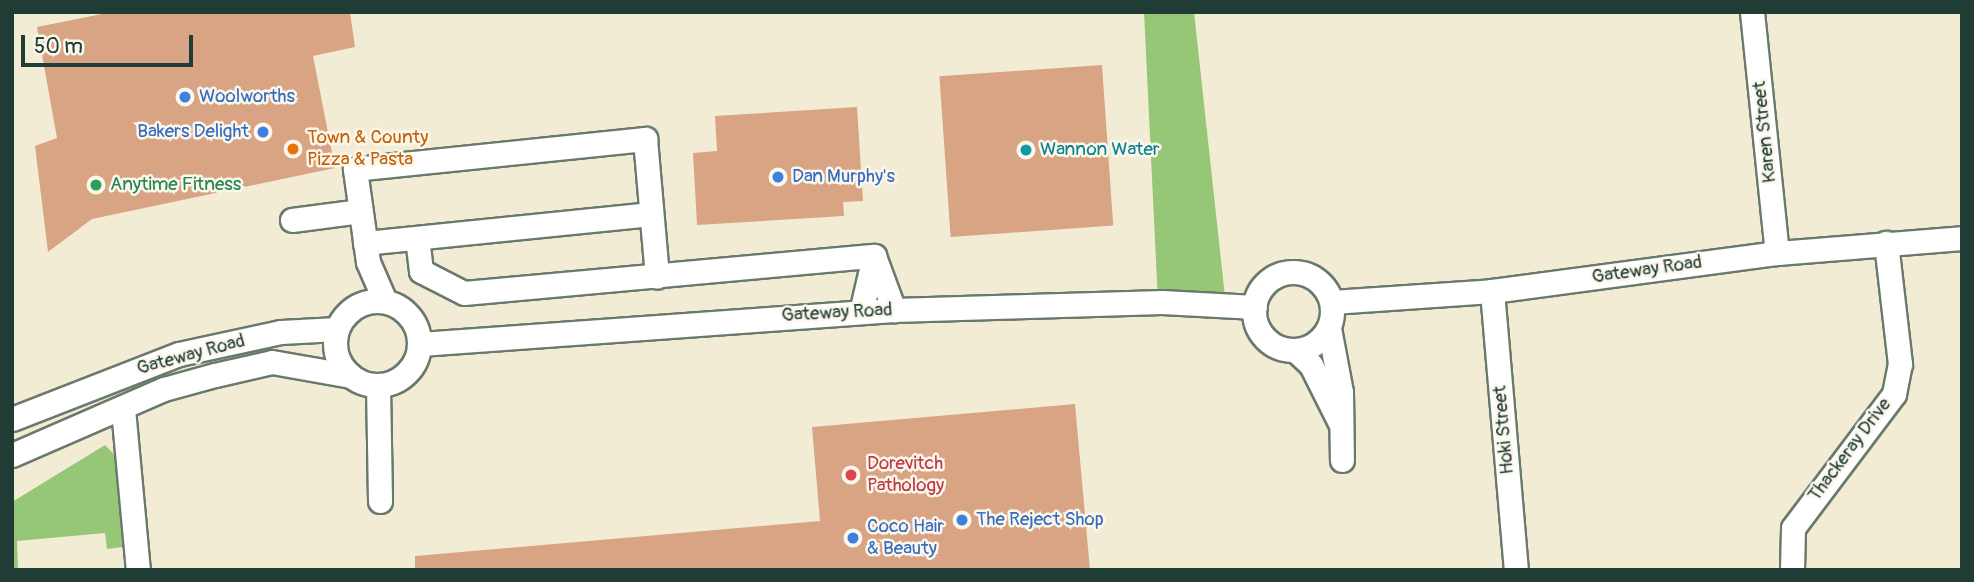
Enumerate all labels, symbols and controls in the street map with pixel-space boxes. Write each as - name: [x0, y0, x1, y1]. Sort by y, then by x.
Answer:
- scale bar: [24, 21, 196, 65]
- text: 50 m: [34, 33, 83, 60]
- street label: Karen Street: [1748, 80, 1782, 184]
- place label: Woolworths: [199, 86, 295, 108]
- marker: Woolworths: [177, 89, 193, 105]
- place label: Bakers Delight: [137, 121, 249, 143]
- marker: Bakers Delight: [255, 124, 271, 140]
- place label: Town & County Pizza & Pasta: [307, 127, 428, 171]
- place label: Wannon Water: [1040, 139, 1160, 161]
- marker: Town & County Pizza & Pasta: [285, 141, 301, 157]
- marker: Wannon Water: [1018, 142, 1034, 158]
- place label: Dan Murphy's: [792, 166, 895, 188]
- marker: Dan Murphy's: [770, 169, 786, 185]
- place label: Anytime Fitness: [110, 174, 241, 196]
- marker: Anytime Fitness: [88, 177, 104, 193]
- street label: Gateway Road: [1590, 251, 1704, 289]
- street label: Gateway Road: [781, 299, 893, 327]
- street label: Gateway Road: [134, 330, 248, 380]
- street label: Hoki Street: [1489, 385, 1519, 475]
- street label: Thackeray Drive: [1804, 394, 1896, 506]
- place label: Dorevitch Pathology: [867, 453, 944, 497]
- marker: Dorevitch Pathology: [841, 465, 861, 485]
- place label: The Reject Shop: [976, 509, 1104, 531]
- marker: The Reject Shop: [954, 512, 970, 528]
- place label: Coco Hair & Beauty: [867, 516, 944, 560]
- marker: Coco Hair & Beauty: [845, 530, 861, 546]

